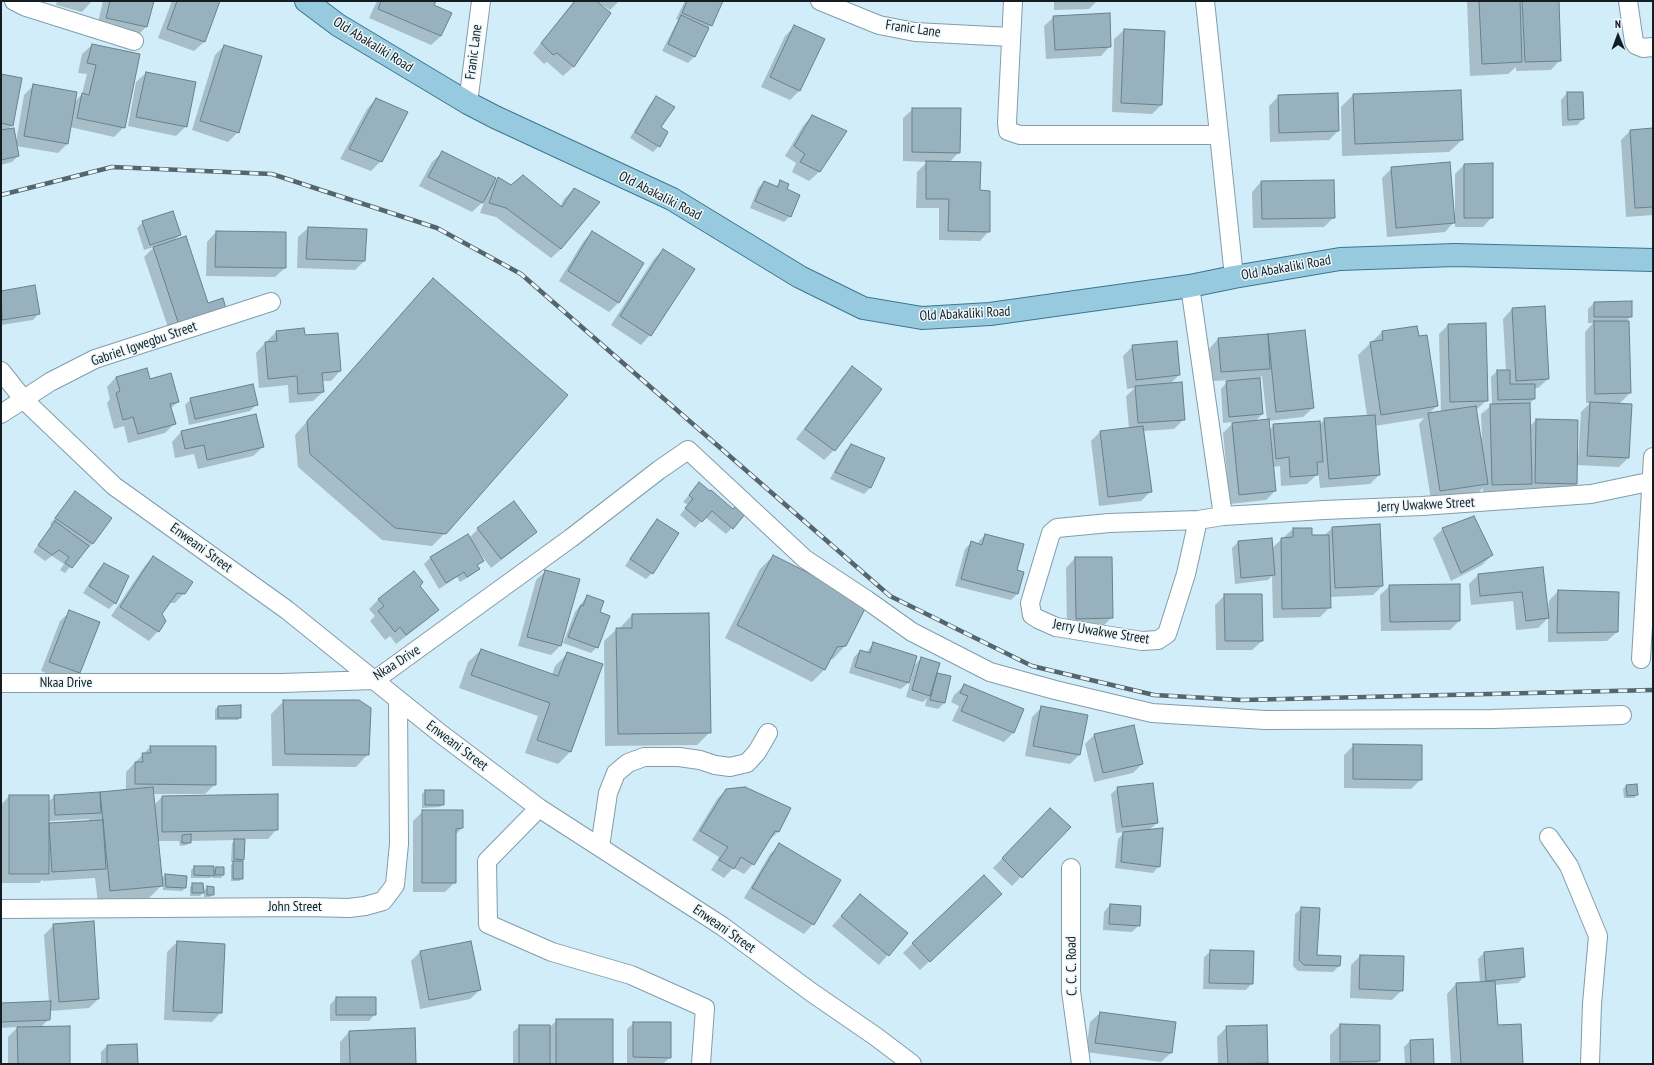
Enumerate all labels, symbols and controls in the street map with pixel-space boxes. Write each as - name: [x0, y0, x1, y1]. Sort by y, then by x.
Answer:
- street label: Old Abakaliki Road: [330, 14, 416, 76]
- north arrow: [1598, 16, 1638, 56]
- street label: Franic Lane: [884, 17, 942, 41]
- text: N: [1615, 17, 1621, 31]
- street label: Franic Lane: [462, 23, 486, 81]
- street label: Old Abakaliki Road: [616, 168, 704, 224]
- street label: Old Abakaliki Road: [1240, 252, 1332, 284]
- street label: Old Abakaliki Road: [919, 303, 1011, 325]
- street label: Gabriel Igwegbu Street: [89, 318, 199, 370]
- street label: Jerry Uwakwe Street: [1377, 494, 1475, 516]
- street label: Enweani Street: [167, 520, 235, 576]
- street label: Jerry Uwakwe Street: [1052, 616, 1150, 648]
- street label: Nkaa Drive: [370, 642, 424, 684]
- street label: Nkaa Drive: [40, 675, 92, 691]
- street label: Enweani Street: [423, 717, 491, 775]
- street label: John Street: [268, 899, 322, 915]
- street label: Enweani Street: [689, 901, 759, 957]
- street label: C. C. C. Road: [1063, 936, 1081, 996]

